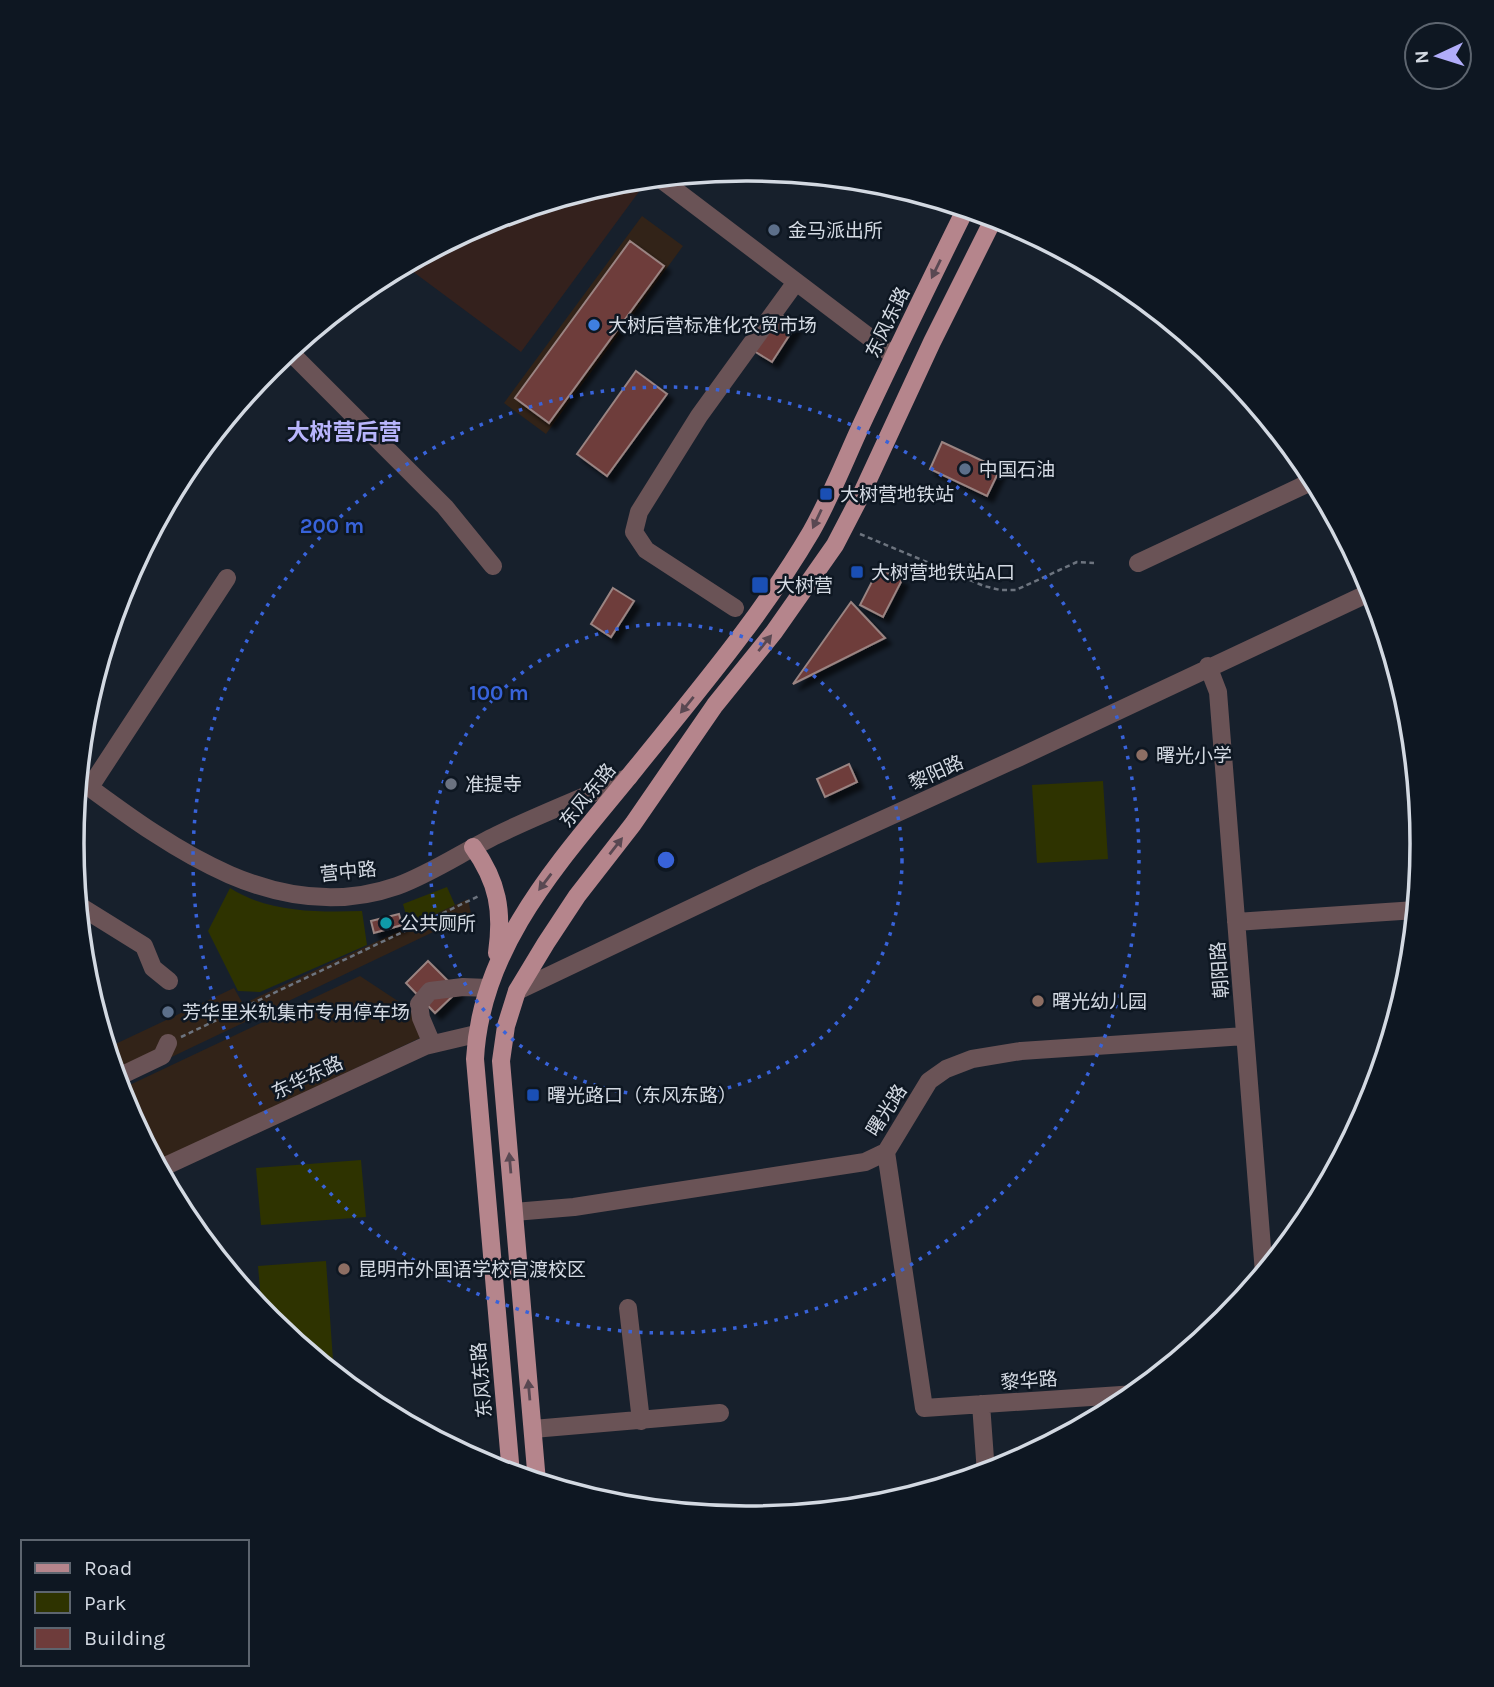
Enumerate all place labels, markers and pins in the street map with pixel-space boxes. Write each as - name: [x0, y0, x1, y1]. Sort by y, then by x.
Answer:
- place label: 金马派出所: [788, 220, 883, 242]
- marker: 金马派出所: [766, 222, 782, 238]
- place label: 大树后营标准化农贸市场: [608, 315, 817, 337]
- marker: 大树后营标准化农贸市场: [586, 317, 602, 333]
- place label: 中国石油: [979, 459, 1055, 481]
- marker: 中国石油: [957, 461, 973, 477]
- place label: 大树营地铁站: [840, 484, 954, 506]
- marker: 大树营地铁站: [818, 486, 834, 502]
- place label: 大树营地铁站A口: [871, 562, 1015, 584]
- marker: 大树营地铁站A口: [849, 564, 865, 580]
- marker: 大树营: [750, 575, 770, 595]
- place label: 大树营: [776, 575, 833, 597]
- place label: 曙光小学: [1156, 745, 1232, 767]
- marker: 曙光小学: [1134, 747, 1150, 763]
- place label: 准提寺: [465, 774, 522, 796]
- marker: 准提寺: [443, 776, 459, 792]
- centre of rings: [654, 848, 678, 872]
- place label: 公共厕所: [400, 913, 476, 935]
- marker: 公共厕所: [378, 915, 394, 931]
- place label: 曙光幼儿园: [1052, 991, 1147, 1013]
- marker: 曙光幼儿园: [1030, 993, 1046, 1009]
- place label: 芳华里米轨集市专用停车场: [182, 1002, 410, 1024]
- marker: 芳华里米轨集市专用停车场: [160, 1004, 176, 1020]
- place label: 曙光路口（东风东路）: [547, 1085, 737, 1107]
- marker: 曙光路口（东风东路）: [525, 1087, 541, 1103]
- place label: 昆明市外国语学校官渡校区: [358, 1259, 586, 1281]
- marker: 昆明市外国语学校官渡校区: [336, 1261, 352, 1277]

